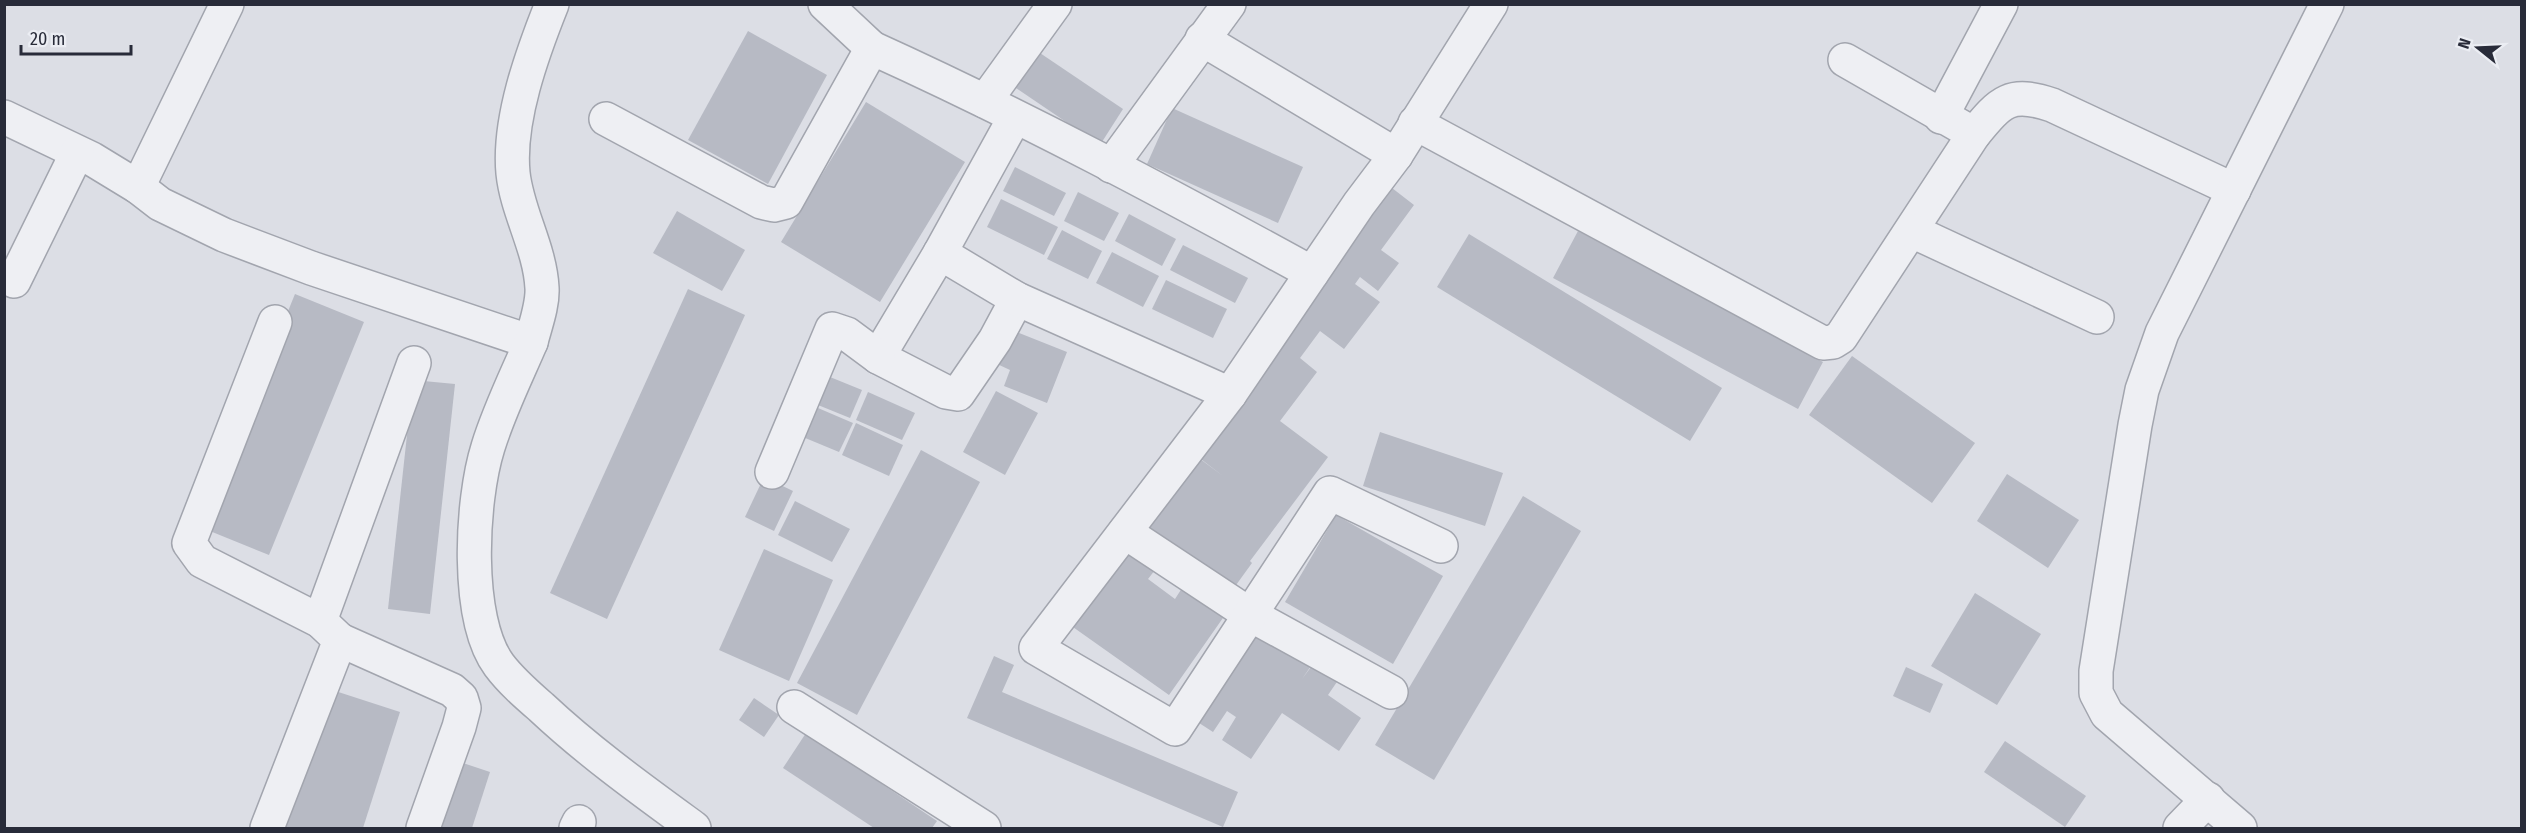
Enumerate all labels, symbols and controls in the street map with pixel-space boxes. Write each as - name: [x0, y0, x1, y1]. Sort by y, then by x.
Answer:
- scale bar: [21, 18, 130, 56]
- north arrow: [2448, 18, 2508, 78]
- text: 20 m: [30, 28, 65, 50]
- text: N: [2454, 36, 2475, 51]

